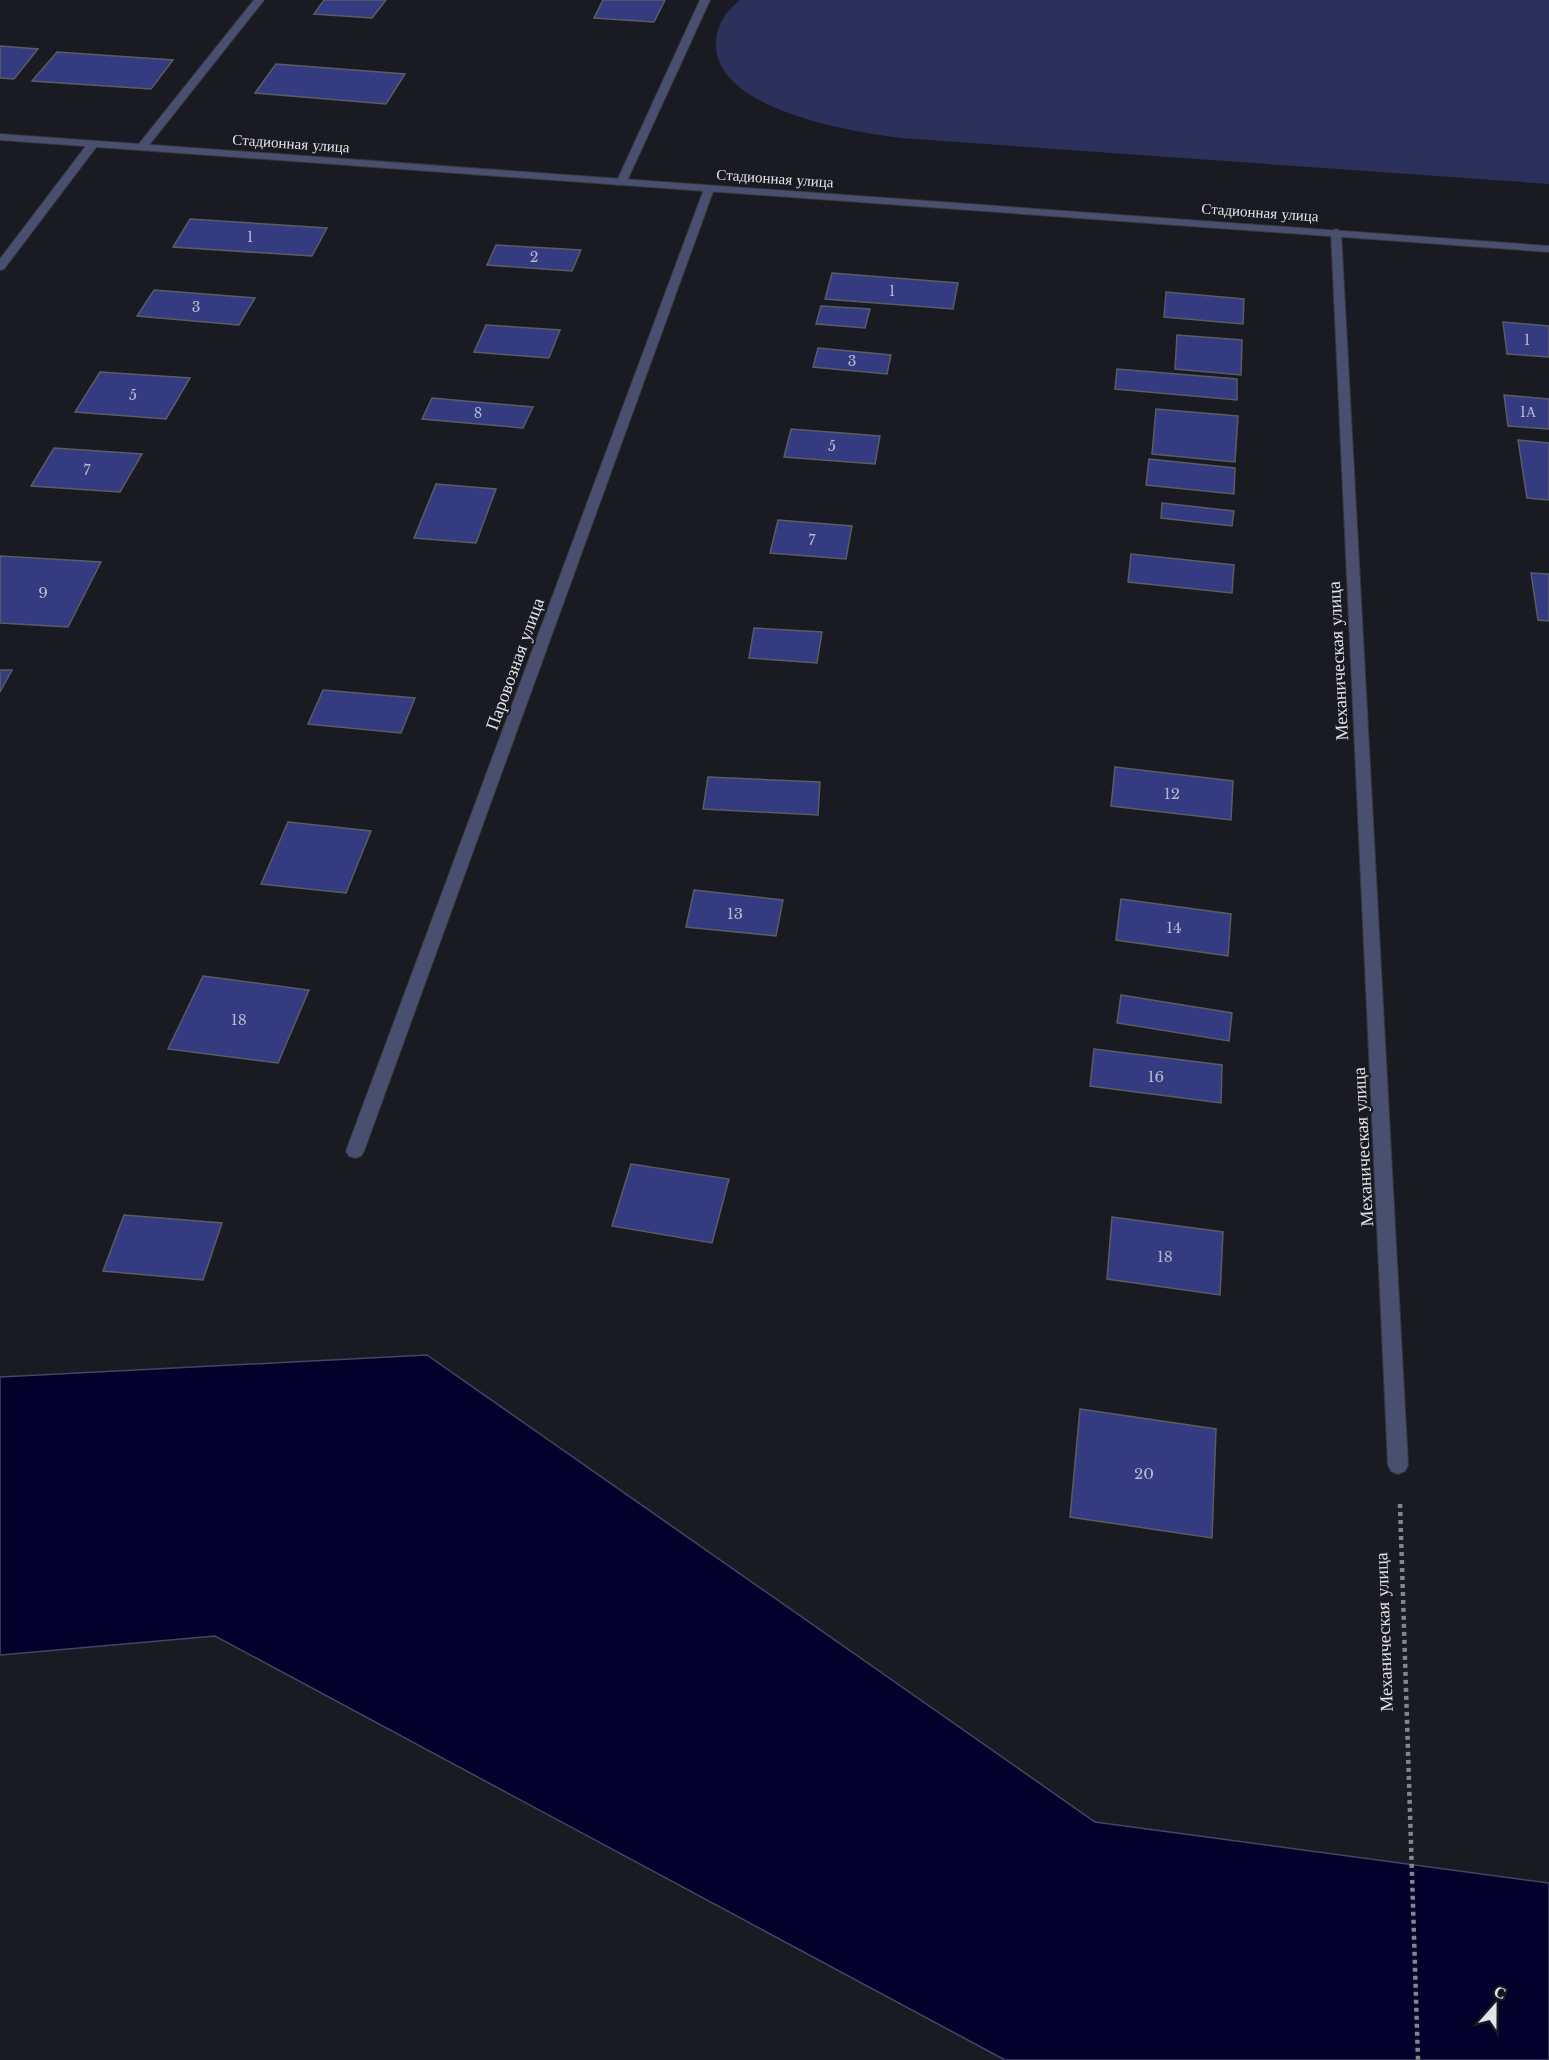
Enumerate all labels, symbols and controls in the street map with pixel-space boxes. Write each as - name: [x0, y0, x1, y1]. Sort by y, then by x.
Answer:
- street label: Стадионная улица: [232, 129, 351, 157]
- street label: Стадионная улица: [716, 164, 835, 192]
- street label: Стадионная улица: [1201, 198, 1320, 226]
- house number: 1: [247, 228, 253, 246]
- house number: 2: [530, 248, 538, 266]
- house number: 1: [889, 282, 895, 300]
- house number: 3: [192, 298, 200, 316]
- house number: 1: [1524, 331, 1530, 349]
- house number: 3: [848, 352, 856, 370]
- house number: 5: [129, 386, 137, 404]
- house number: 1А: [1520, 403, 1537, 421]
- house number: 8: [474, 404, 482, 422]
- house number: 5: [828, 437, 836, 455]
- house number: 7: [83, 461, 91, 479]
- house number: 7: [808, 531, 816, 549]
- street label: Механическая улица: [1323, 581, 1353, 741]
- house number: 9: [38, 583, 48, 602]
- street label: Паровозная улица: [481, 595, 549, 733]
- house number: 12: [1164, 784, 1180, 803]
- house number: 13: [727, 904, 743, 923]
- house number: 14: [1166, 918, 1182, 937]
- house number: 18: [231, 1010, 247, 1029]
- house number: 16: [1148, 1067, 1164, 1086]
- street label: Механическая улица: [1348, 1067, 1378, 1227]
- house number: 18: [1157, 1247, 1173, 1266]
- house number: 20: [1134, 1464, 1154, 1483]
- street label: Механическая улица: [1370, 1552, 1398, 1712]
- north arrow: [1465, 1976, 1525, 2036]
- text: С: [1491, 1981, 1509, 2003]

